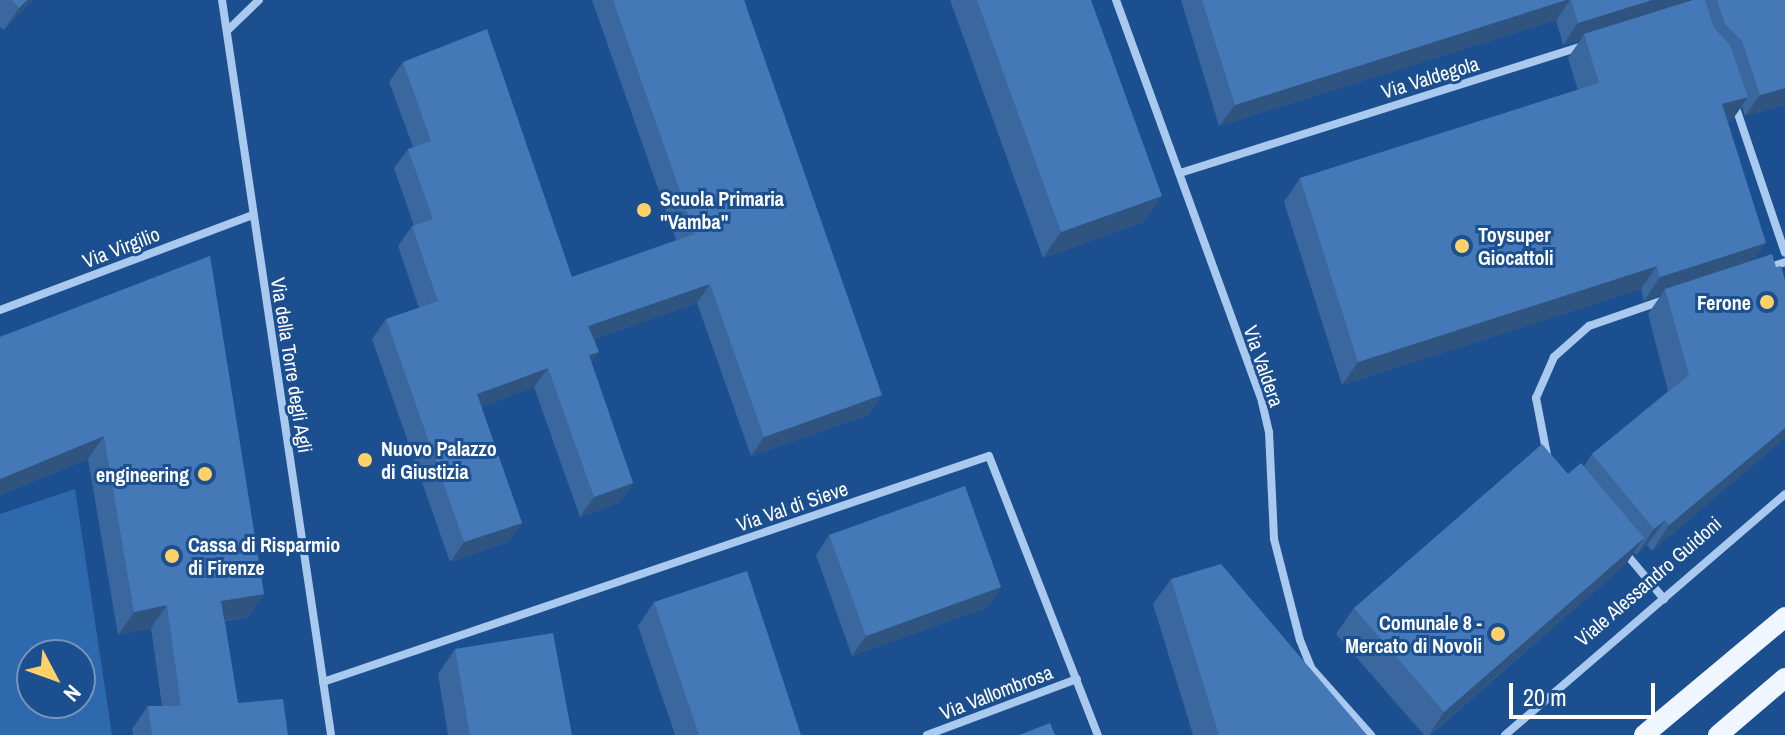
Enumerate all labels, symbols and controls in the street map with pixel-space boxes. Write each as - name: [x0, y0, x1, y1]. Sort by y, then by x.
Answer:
- street label: Via Valdegola: [1378, 51, 1482, 103]
- place label: Scuola Primaria "Vamba": [660, 186, 784, 233]
- marker: Scuola Primaria "Vamba": [635, 201, 653, 219]
- street label: Via Virgilio: [79, 221, 163, 273]
- place label: Toysuper Giocattoli: [1478, 222, 1554, 269]
- marker: Toysuper Giocattoli: [1453, 237, 1471, 255]
- street label: Via della Torre degli Agli: [266, 275, 318, 455]
- place label: Ferone: [1697, 290, 1751, 314]
- marker: Ferone: [1758, 293, 1776, 311]
- street label: Via Valdera: [1239, 322, 1289, 410]
- place label: Nuovo Palazzo di Giustizia: [381, 436, 497, 483]
- marker: Nuovo Palazzo di Giustizia: [356, 451, 374, 469]
- place label: engineering: [96, 462, 189, 486]
- marker: engineering: [196, 465, 214, 483]
- street label: Via Val di Sieve: [733, 476, 851, 536]
- street label: Viale Alessandro Guidoni: [1570, 511, 1726, 651]
- place label: Cassa di Risparmio di Firenze: [188, 532, 340, 579]
- marker: Cassa di Risparmio di Firenze: [163, 547, 181, 565]
- place label: Comunale 8 - Mercato di Novoli: [1345, 610, 1482, 657]
- marker: Comunale 8 - Mercato di Novoli: [1489, 625, 1507, 643]
- north arrow: [16, 639, 96, 719]
- street label: Via Vallombrosa: [936, 660, 1056, 724]
- scale bar: [1513, 667, 1659, 717]
- text: N: [57, 679, 88, 708]
- text: 20 m: [1523, 681, 1567, 713]

